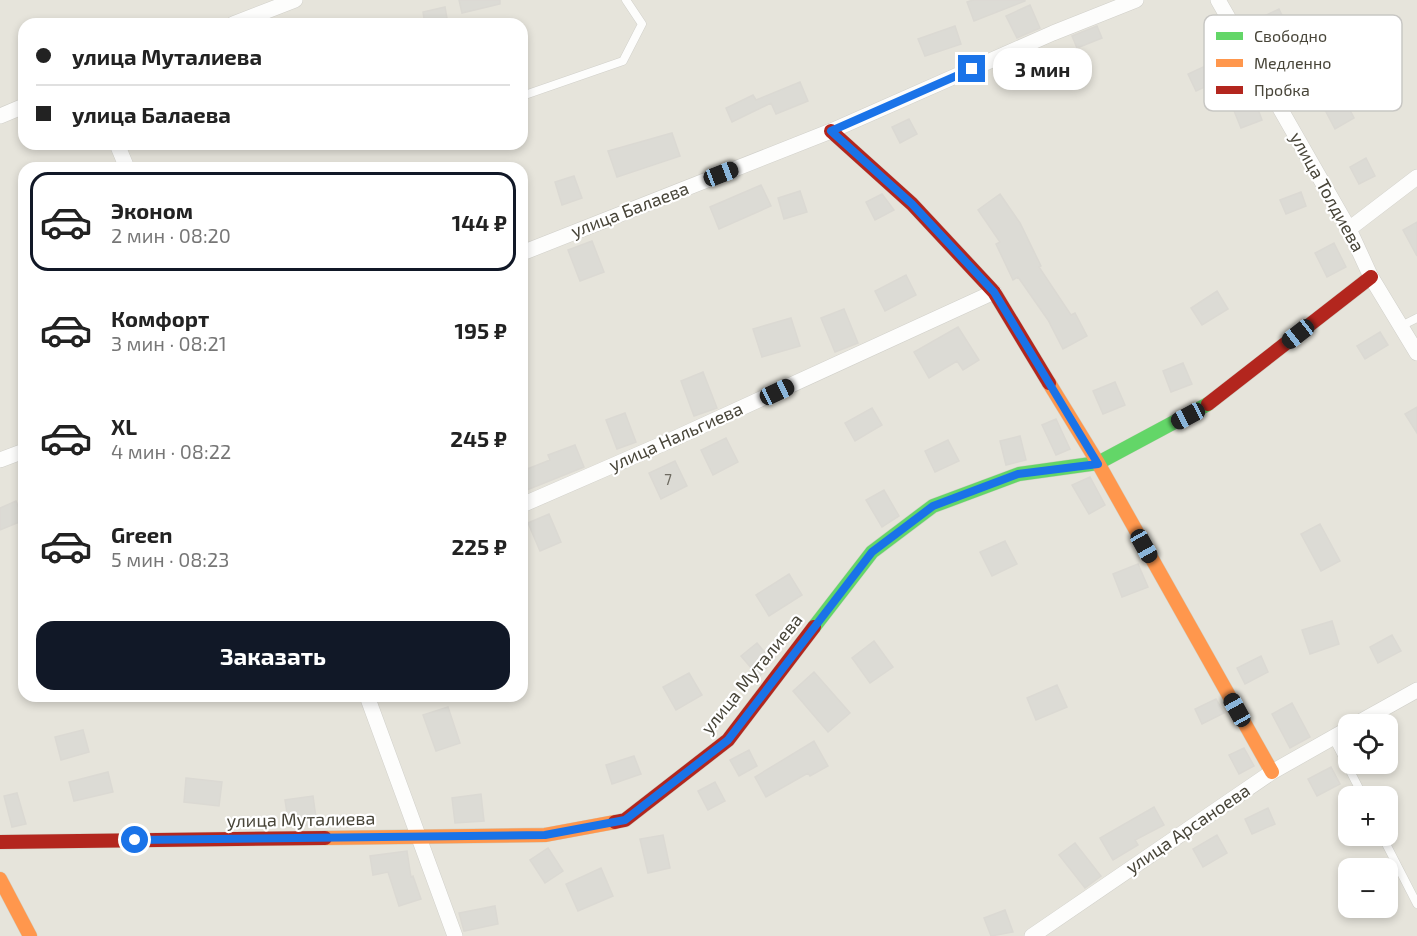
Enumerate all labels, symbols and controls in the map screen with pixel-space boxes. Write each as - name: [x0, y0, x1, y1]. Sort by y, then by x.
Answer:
- legend: [1204, 15, 1402, 111]
- text: Свободно: [1254, 26, 1327, 45]
- text: улица Муталиева: [72, 43, 262, 69]
- callout: 3 мин: [993, 48, 1092, 90]
- text: Медленно: [1254, 53, 1331, 72]
- route end: [958, 55, 985, 82]
- text: 3 мин: [1015, 57, 1070, 81]
- text: Пробка: [1254, 80, 1310, 99]
- text: улица Балаева: [72, 101, 231, 127]
- street label: улица Толдиева: [1286, 128, 1370, 255]
- car: [701, 159, 741, 189]
- street label: улица Балаева: [567, 176, 692, 242]
- icon: car: [39, 195, 93, 249]
- text: Эконом: [111, 197, 193, 223]
- text: 144 ₽: [452, 209, 507, 235]
- text: 2 мин · 08:20: [111, 223, 231, 247]
- icon: car: [39, 303, 93, 357]
- text: Комфорт: [111, 305, 209, 331]
- car: [1278, 316, 1318, 352]
- text: 195 ₽: [455, 317, 507, 343]
- text: 3 мин · 08:21: [111, 331, 227, 355]
- car: [757, 376, 797, 408]
- street label: улица Нальгиева: [605, 397, 746, 475]
- car: [1168, 400, 1208, 432]
- icon: car: [39, 411, 93, 465]
- text: XL: [111, 413, 137, 439]
- text: 245 ₽: [450, 425, 507, 451]
- text: 4 мин · 08:22: [111, 439, 231, 463]
- house number: 7: [664, 470, 672, 488]
- icon: car: [39, 519, 93, 573]
- text: Green: [111, 521, 173, 547]
- car: [1127, 526, 1161, 566]
- text: 225 ₽: [452, 533, 507, 559]
- text: 5 мин · 08:23: [111, 547, 229, 571]
- street label: улица Муталиева: [696, 609, 807, 738]
- button: Заказать: [36, 621, 510, 690]
- car: [1220, 690, 1254, 730]
- map controls: [1338, 714, 1398, 918]
- button: locate: [1338, 714, 1398, 774]
- street label: улица Арсаноева: [1121, 778, 1254, 878]
- button: +: [1338, 786, 1398, 846]
- street label: улица Муталиева: [226, 807, 376, 831]
- route start: [121, 826, 148, 853]
- button: −: [1338, 858, 1398, 918]

